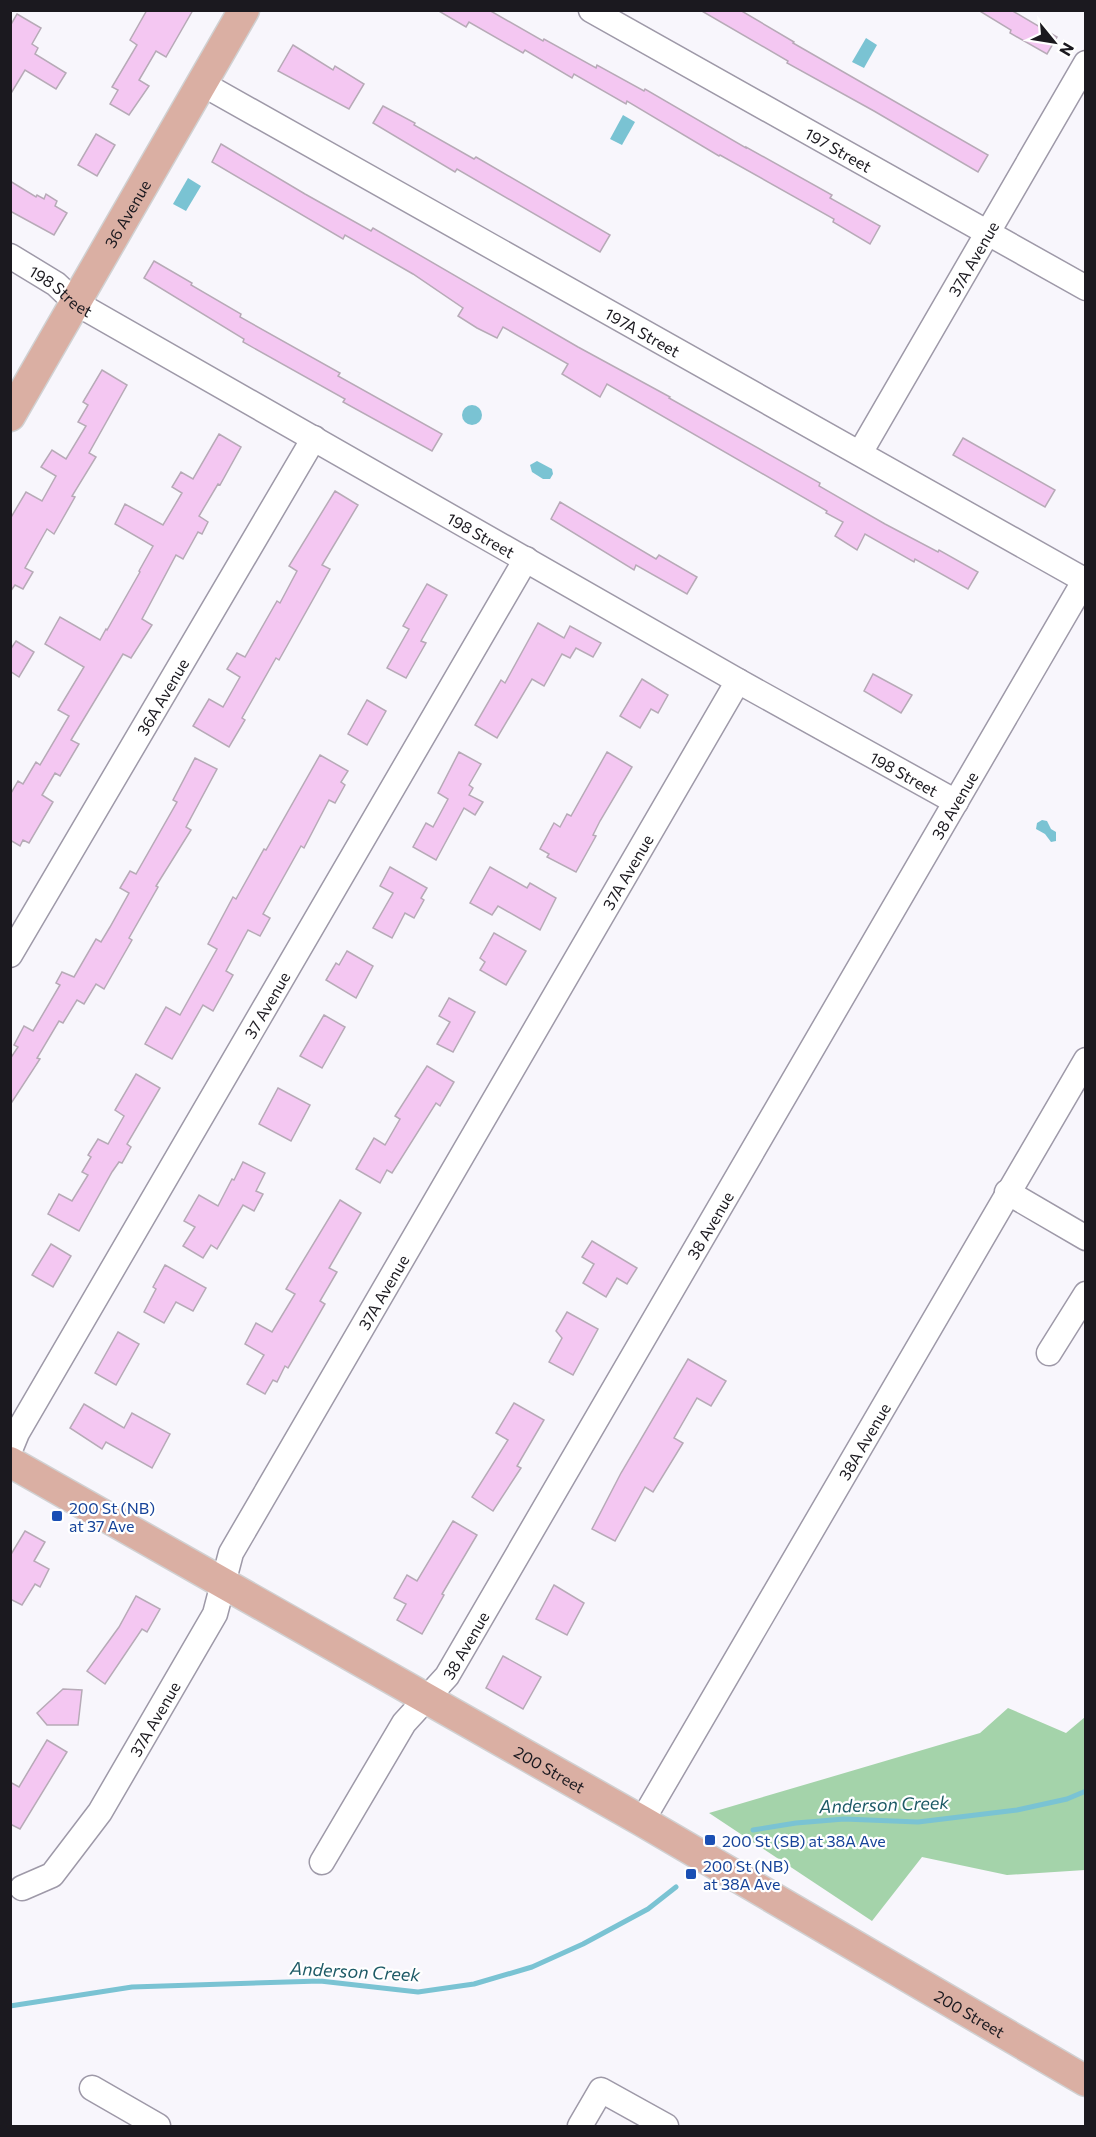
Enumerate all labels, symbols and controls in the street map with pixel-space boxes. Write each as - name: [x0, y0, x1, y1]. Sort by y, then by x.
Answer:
- north arrow: [1024, 12, 1084, 72]
- text: N: [1056, 40, 1079, 60]
- street label: 197 Street: [802, 123, 876, 176]
- street label: 36 Avenue: [100, 176, 154, 251]
- street label: 37A Avenue: [944, 217, 1002, 299]
- street label: 198 Street: [26, 261, 97, 320]
- street label: 197A Street: [602, 303, 684, 360]
- street label: 198 Street: [444, 508, 519, 561]
- street label: 36A Avenue: [132, 655, 192, 738]
- street label: 198 Street: [867, 747, 942, 800]
- street label: 38 Avenue: [927, 768, 981, 842]
- street label: 37A Avenue: [598, 831, 656, 913]
- street label: 37 Avenue: [240, 968, 293, 1041]
- street label: 38 Avenue: [682, 1188, 737, 1262]
- street label: 37A Avenue: [354, 1251, 412, 1333]
- street label: 38A Avenue: [834, 1399, 894, 1483]
- place label: 200 St (NB) at 37 Ave: [69, 1498, 155, 1535]
- marker: 200 St (NB) at 37 Ave: [50, 1509, 64, 1523]
- street label: 38 Avenue: [438, 1608, 492, 1682]
- street label: 37A Avenue: [125, 1678, 184, 1759]
- street label: 200 Street: [511, 1741, 589, 1796]
- water label: Anderson Creek: [818, 1791, 951, 1817]
- place label: 200 St (SB) at 38A Ave: [722, 1831, 886, 1850]
- marker: 200 St (SB) at 38A Ave: [703, 1833, 717, 1847]
- place label: 200 St (NB) at 38A Ave: [703, 1856, 789, 1893]
- marker: 200 St (NB) at 38A Ave: [684, 1867, 698, 1881]
- water label: Anderson Creek: [288, 1957, 422, 1985]
- street label: 200 Street: [932, 1985, 1009, 2041]

